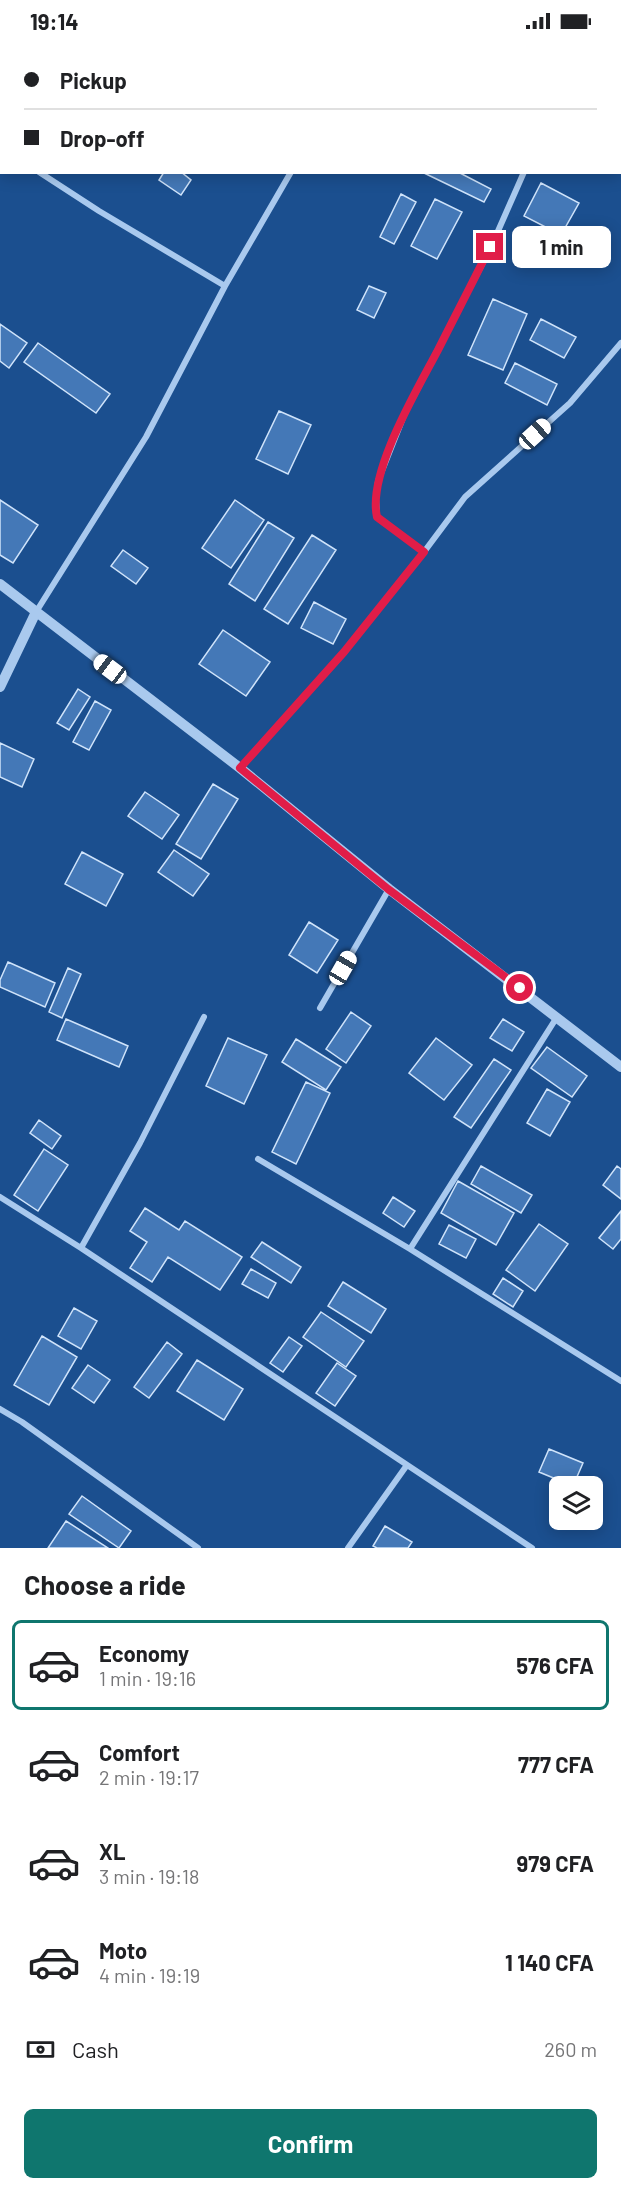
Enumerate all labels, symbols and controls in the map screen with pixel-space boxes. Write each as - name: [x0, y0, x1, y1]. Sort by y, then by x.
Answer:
- text: 19:14: [30, 8, 79, 34]
- text: Pickup: [60, 67, 127, 93]
- text: Drop-off: [60, 125, 144, 151]
- callout: 1 min: [511, 226, 610, 268]
- route end: [476, 233, 503, 260]
- text: 1 min: [540, 235, 583, 259]
- car: [516, 415, 554, 453]
- car: [90, 651, 130, 687]
- car: [326, 948, 360, 988]
- route start: [506, 974, 533, 1001]
- map controls: [549, 1476, 603, 1530]
- button: layers: [549, 1476, 603, 1530]
- text: Choose a ride: [24, 1568, 186, 1600]
- icon: car: [27, 1638, 81, 1692]
- text: Economy: [99, 1640, 189, 1666]
- text: 576 CFA: [516, 1652, 594, 1678]
- text: 1 min · 19:16: [99, 1666, 196, 1690]
- icon: car: [27, 1737, 81, 1791]
- text: Comfort: [99, 1739, 180, 1765]
- text: 777 CFA: [518, 1751, 594, 1777]
- text: 2 min · 19:17: [99, 1765, 199, 1789]
- icon: car: [27, 1836, 81, 1890]
- text: XL: [99, 1838, 125, 1864]
- text: 979 CFA: [517, 1850, 594, 1876]
- text: 3 min · 19:18: [99, 1864, 200, 1888]
- icon: car: [27, 1935, 81, 1989]
- text: Moto: [99, 1937, 147, 1963]
- text: 1 140 CFA: [505, 1949, 594, 1975]
- text: 4 min · 19:19: [99, 1963, 200, 1987]
- icon: cash: [24, 2033, 57, 2066]
- text: Cash: [72, 2036, 119, 2062]
- text: 260 m: [544, 2037, 597, 2061]
- button: Confirm: [24, 2109, 597, 2178]

